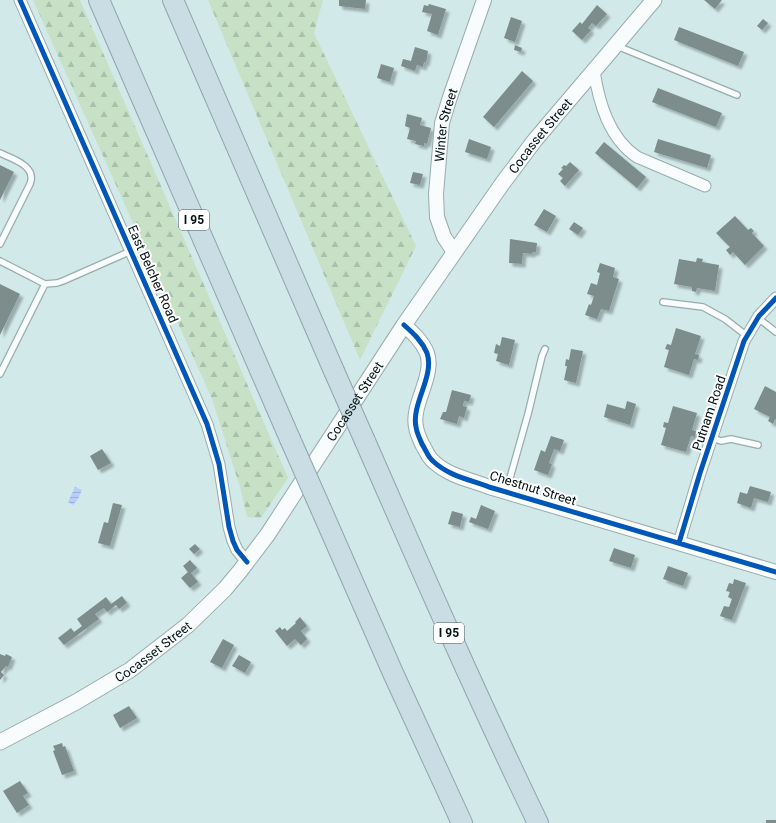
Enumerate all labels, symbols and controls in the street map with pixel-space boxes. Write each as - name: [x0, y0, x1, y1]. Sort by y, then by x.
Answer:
- street label: Winter Street: [431, 86, 460, 163]
- street label: Cocasset Street: [505, 95, 575, 176]
- road number: I 95: [179, 210, 209, 230]
- street label: East Belcher Road: [125, 223, 181, 325]
- street label: Cocasset Street: [323, 359, 386, 444]
- street label: Putnam Road: [689, 374, 729, 452]
- street label: Chestnut Street: [488, 468, 578, 508]
- street label: Cocasset Street: [112, 618, 194, 685]
- road number: I 95: [434, 623, 464, 643]

